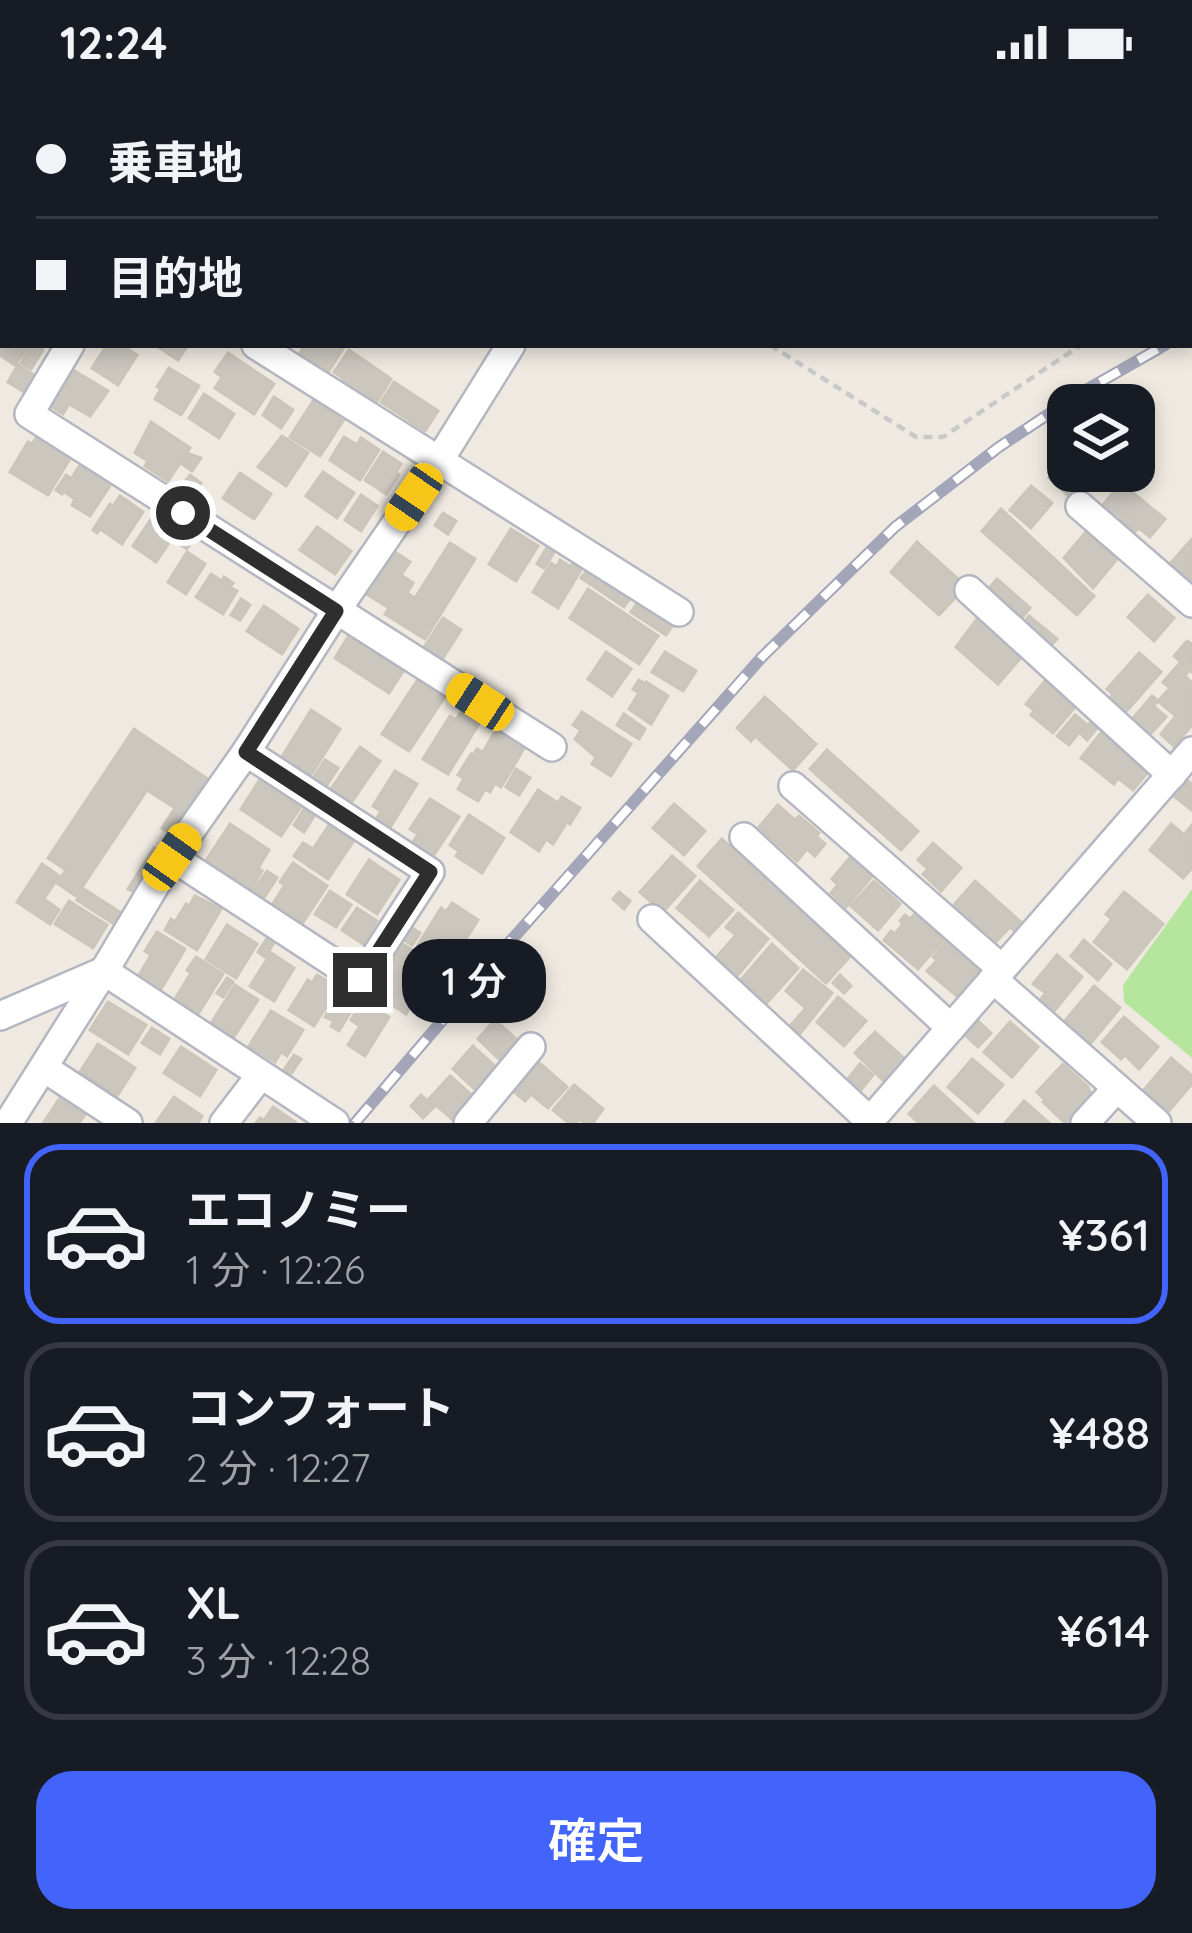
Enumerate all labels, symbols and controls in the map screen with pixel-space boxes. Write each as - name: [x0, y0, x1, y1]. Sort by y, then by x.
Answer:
- text: 12:24: [60, 14, 167, 70]
- text: 乗車地: [108, 134, 243, 190]
- text: 目的地: [108, 249, 243, 305]
- map controls: [1047, 384, 1155, 492]
- button: layers: [1047, 384, 1155, 492]
- car: [379, 457, 449, 537]
- route start: [156, 486, 210, 540]
- car: [440, 667, 520, 737]
- car: [137, 817, 207, 897]
- callout: 1 分: [402, 938, 546, 1022]
- route end: [333, 953, 387, 1007]
- text: 1 分: [442, 956, 506, 1005]
- icon: car: [42, 1180, 150, 1288]
- text: エコノミー: [186, 1181, 411, 1237]
- text: ¥361: [1059, 1206, 1150, 1262]
- text: 1 分 · 12:26: [186, 1245, 365, 1294]
- icon: car: [42, 1378, 150, 1486]
- text: コンフォート: [186, 1379, 455, 1435]
- text: ¥488: [1049, 1404, 1150, 1460]
- text: 2 分 · 12:27: [186, 1443, 370, 1492]
- text: XL: [186, 1574, 241, 1630]
- icon: car: [42, 1576, 150, 1684]
- text: ¥614: [1057, 1602, 1150, 1658]
- text: 3 分 · 12:28: [186, 1636, 371, 1685]
- button: 確定: [36, 1771, 1156, 1909]

